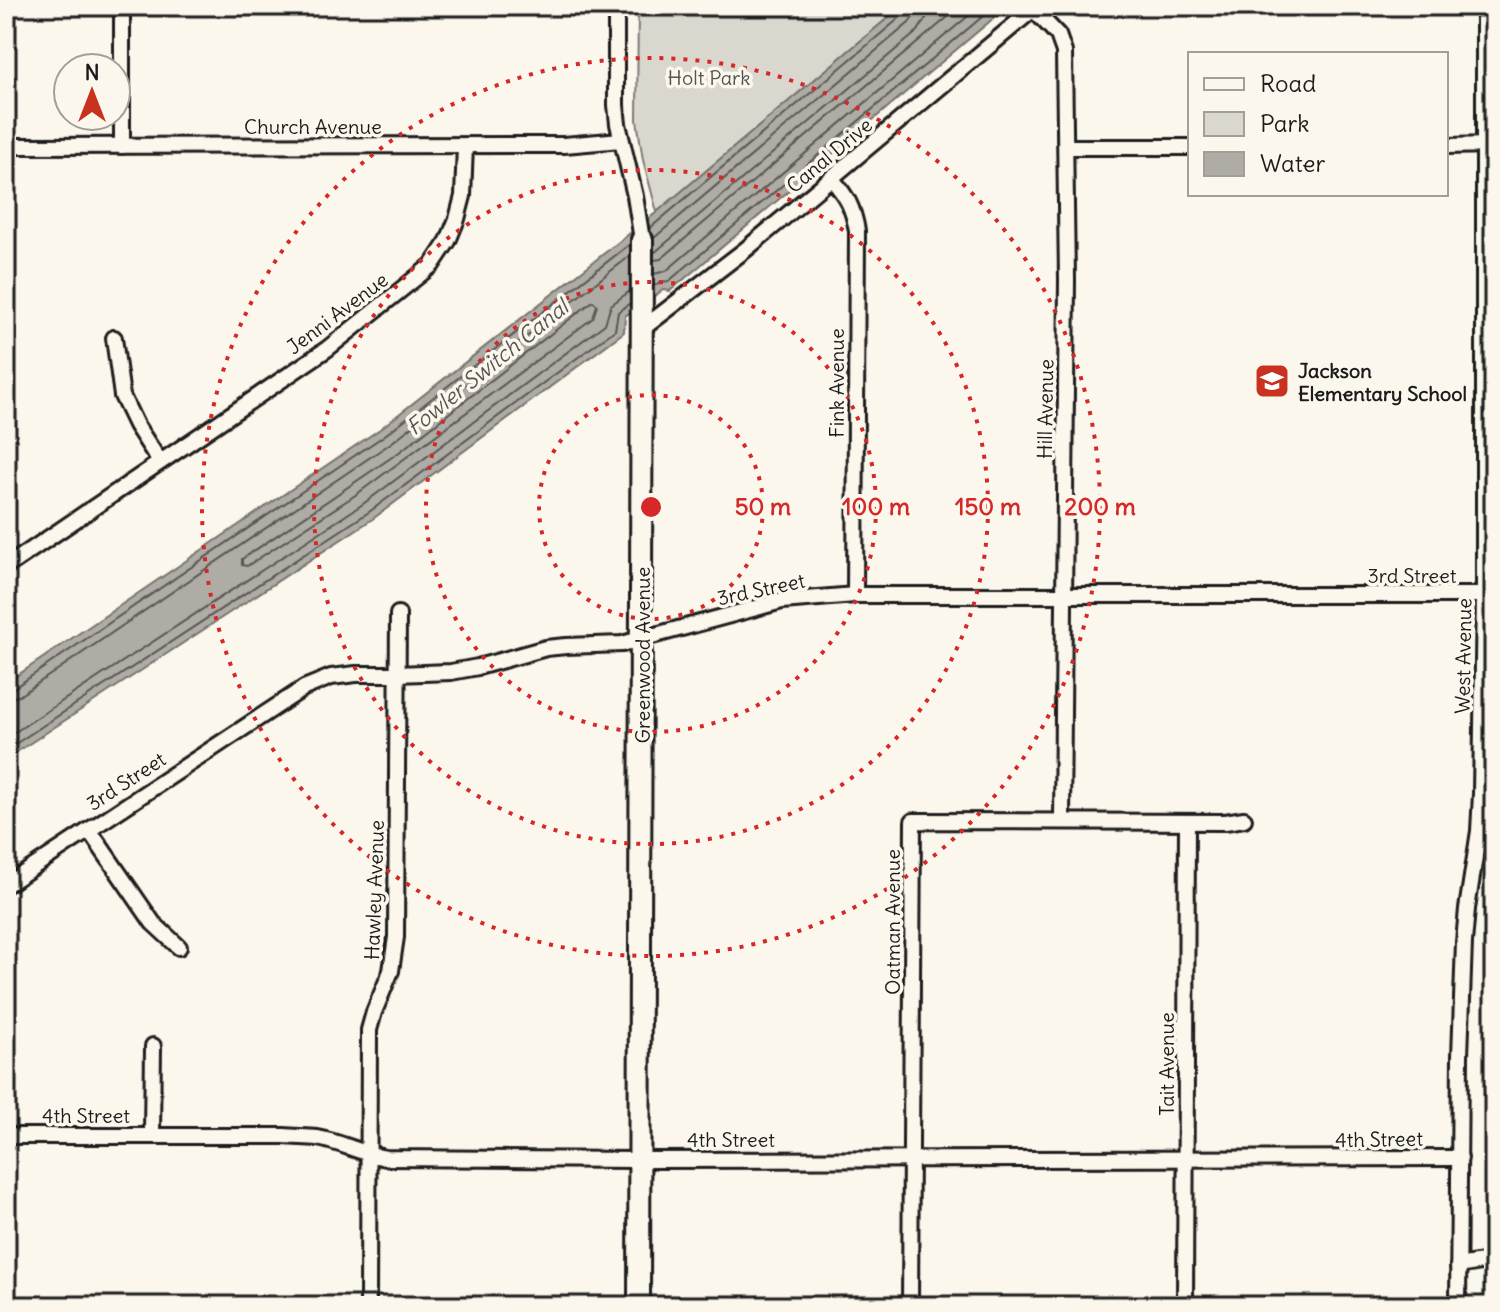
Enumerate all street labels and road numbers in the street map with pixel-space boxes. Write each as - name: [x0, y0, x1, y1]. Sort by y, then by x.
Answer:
- street label: Canal Drive: [781, 112, 877, 198]
- street label: Church Avenue: [244, 114, 382, 139]
- street label: Jenni Avenue: [281, 267, 393, 359]
- street label: Fink Avenue: [824, 328, 849, 438]
- street label: Hill Avenue: [1032, 359, 1058, 459]
- street label: 3rd Street: [1367, 563, 1457, 588]
- street label: Greenwood Avenue: [630, 567, 655, 743]
- street label: 3rd Street: [715, 567, 807, 611]
- street label: West Avenue: [1449, 598, 1477, 714]
- street label: 3rd Street: [82, 746, 170, 816]
- street label: Hawley Avenue: [359, 820, 389, 960]
- street label: Oatman Avenue: [880, 849, 905, 995]
- street label: Tait Avenue: [1154, 1012, 1179, 1116]
- street label: 4th Street: [42, 1103, 130, 1128]
- street label: 4th Street: [1335, 1126, 1423, 1152]
- street label: 4th Street: [687, 1127, 775, 1152]

